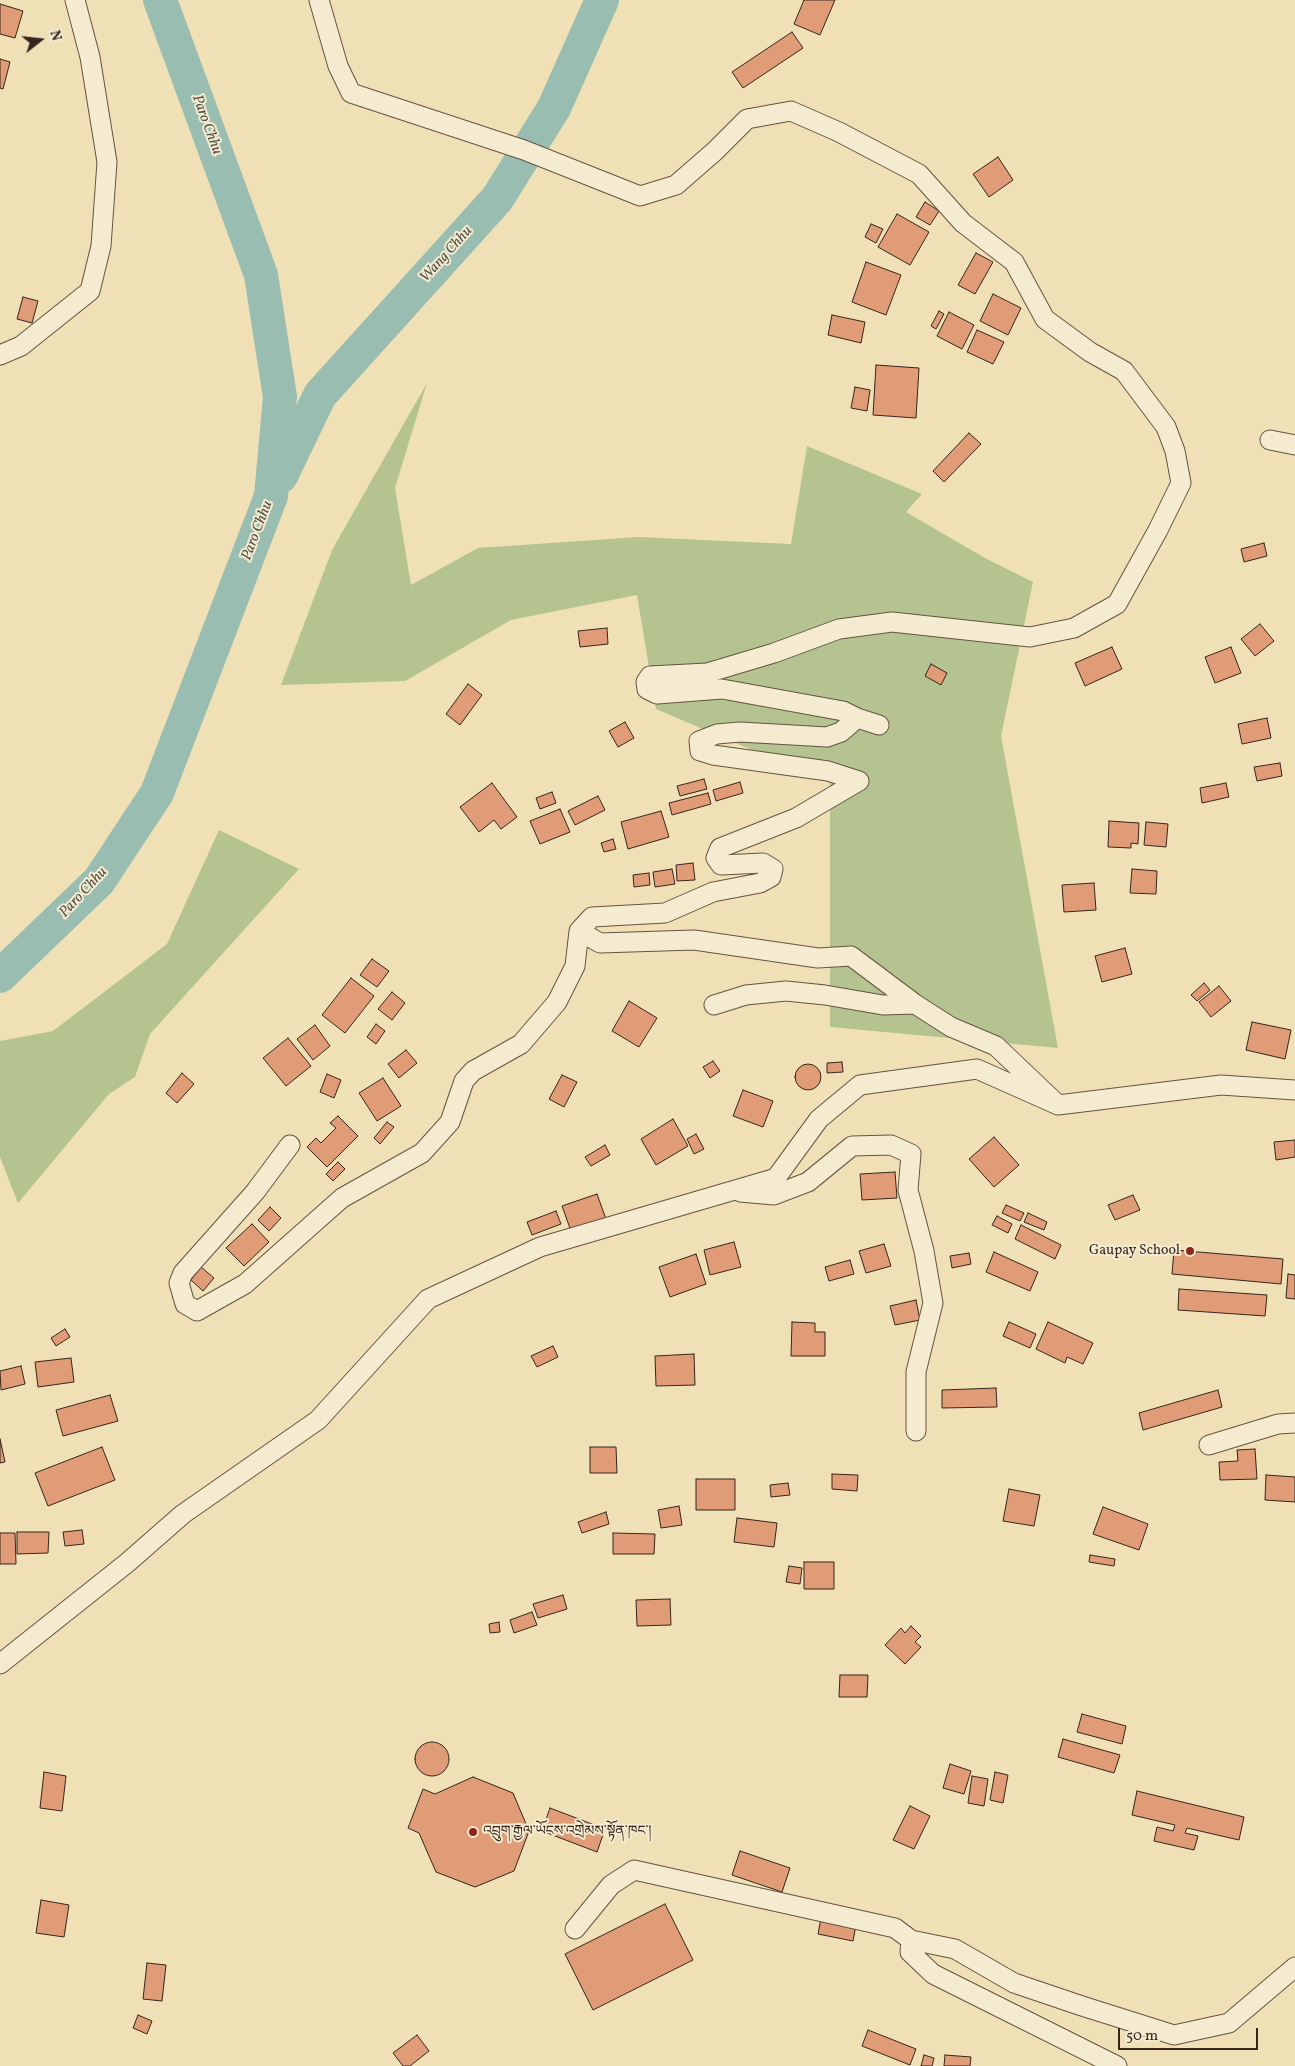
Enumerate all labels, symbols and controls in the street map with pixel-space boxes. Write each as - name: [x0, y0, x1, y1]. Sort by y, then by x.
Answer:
- north arrow: [15, 15, 65, 65]
- text: N: [44, 28, 65, 43]
- water label: Paro Chhu: [187, 93, 225, 157]
- water label: Wang Chhu: [417, 223, 477, 287]
- water label: Paro Chhu: [238, 499, 278, 563]
- water label: Paro Chhu: [56, 864, 112, 922]
- place label: Gaupay School: [1089, 1243, 1180, 1259]
- marker: Gaupay School: [1184, 1245, 1196, 1257]
- place label: འབྲུག་རྒྱལ་ཡོངས་འགྲེམས་སྟོན་ཁང་།: [483, 1824, 652, 1840]
- marker: འབྲུག་རྒྱལ་ཡོངས་འགྲེམས་སྟོན་ཁང་།: [467, 1826, 479, 1838]
- scale bar: [1120, 2018, 1260, 2050]
- text: 50 m: [1126, 2026, 1158, 2047]

